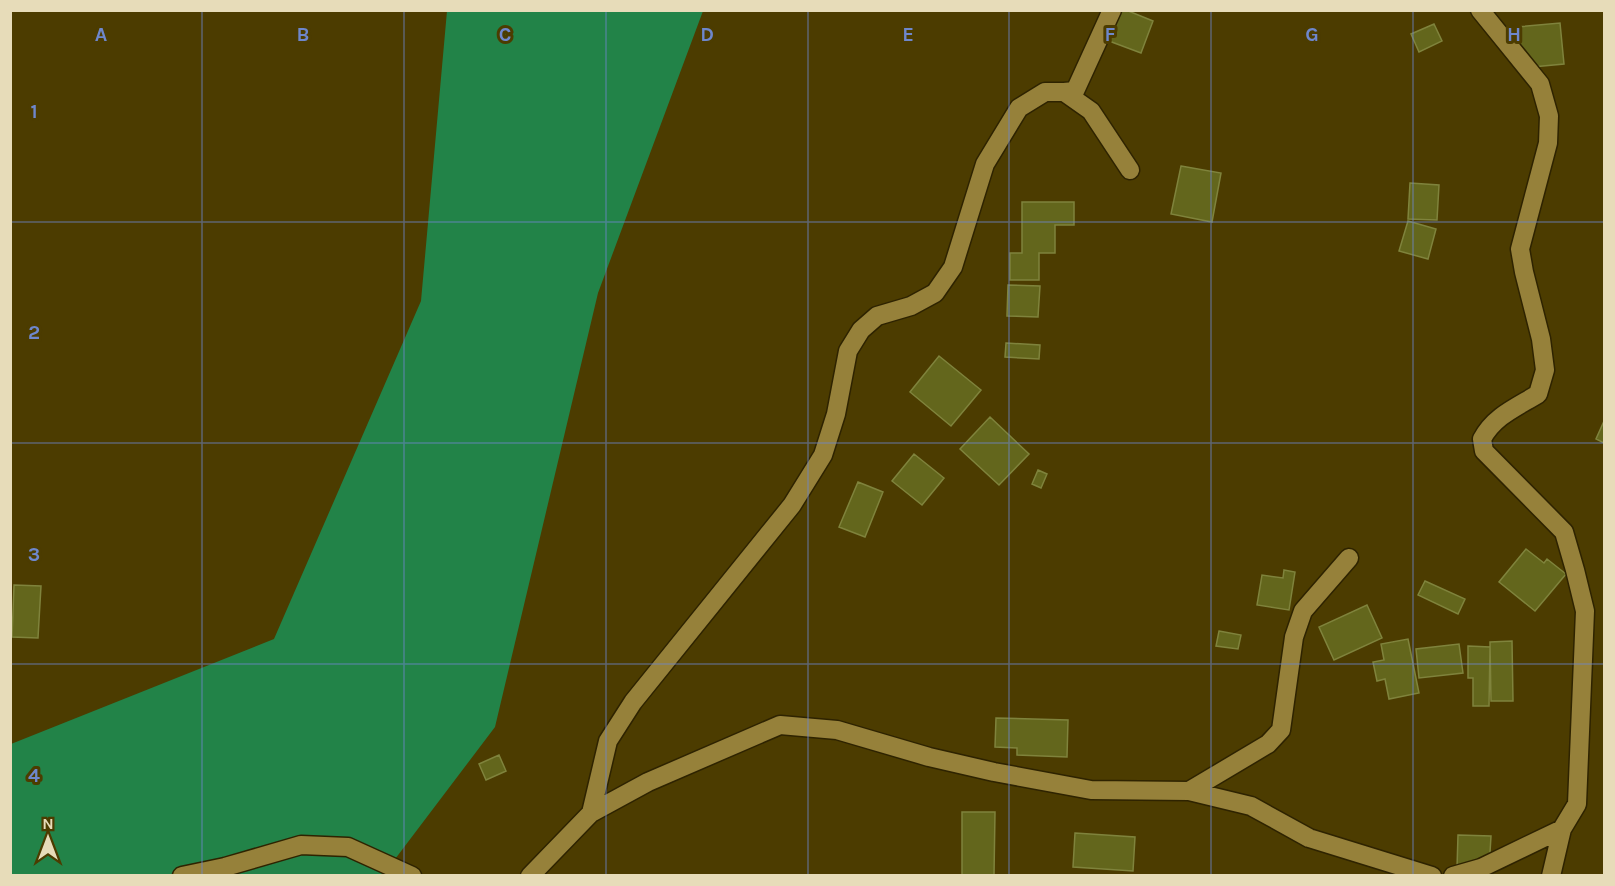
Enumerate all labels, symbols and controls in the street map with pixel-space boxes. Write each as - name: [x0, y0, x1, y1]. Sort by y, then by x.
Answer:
- text: A: [95, 23, 108, 46]
- text: B: [297, 23, 309, 46]
- text: C: [499, 23, 511, 46]
- text: D: [700, 23, 714, 46]
- text: E: [902, 23, 914, 46]
- text: F: [1105, 23, 1116, 46]
- text: G: [1305, 23, 1319, 46]
- text: H: [1507, 23, 1521, 46]
- text: 1: [30, 100, 38, 123]
- text: 2: [28, 321, 40, 344]
- text: 3: [28, 543, 40, 566]
- text: 4: [28, 764, 40, 787]
- north arrow: [18, 808, 78, 868]
- text: N: [42, 814, 54, 833]

